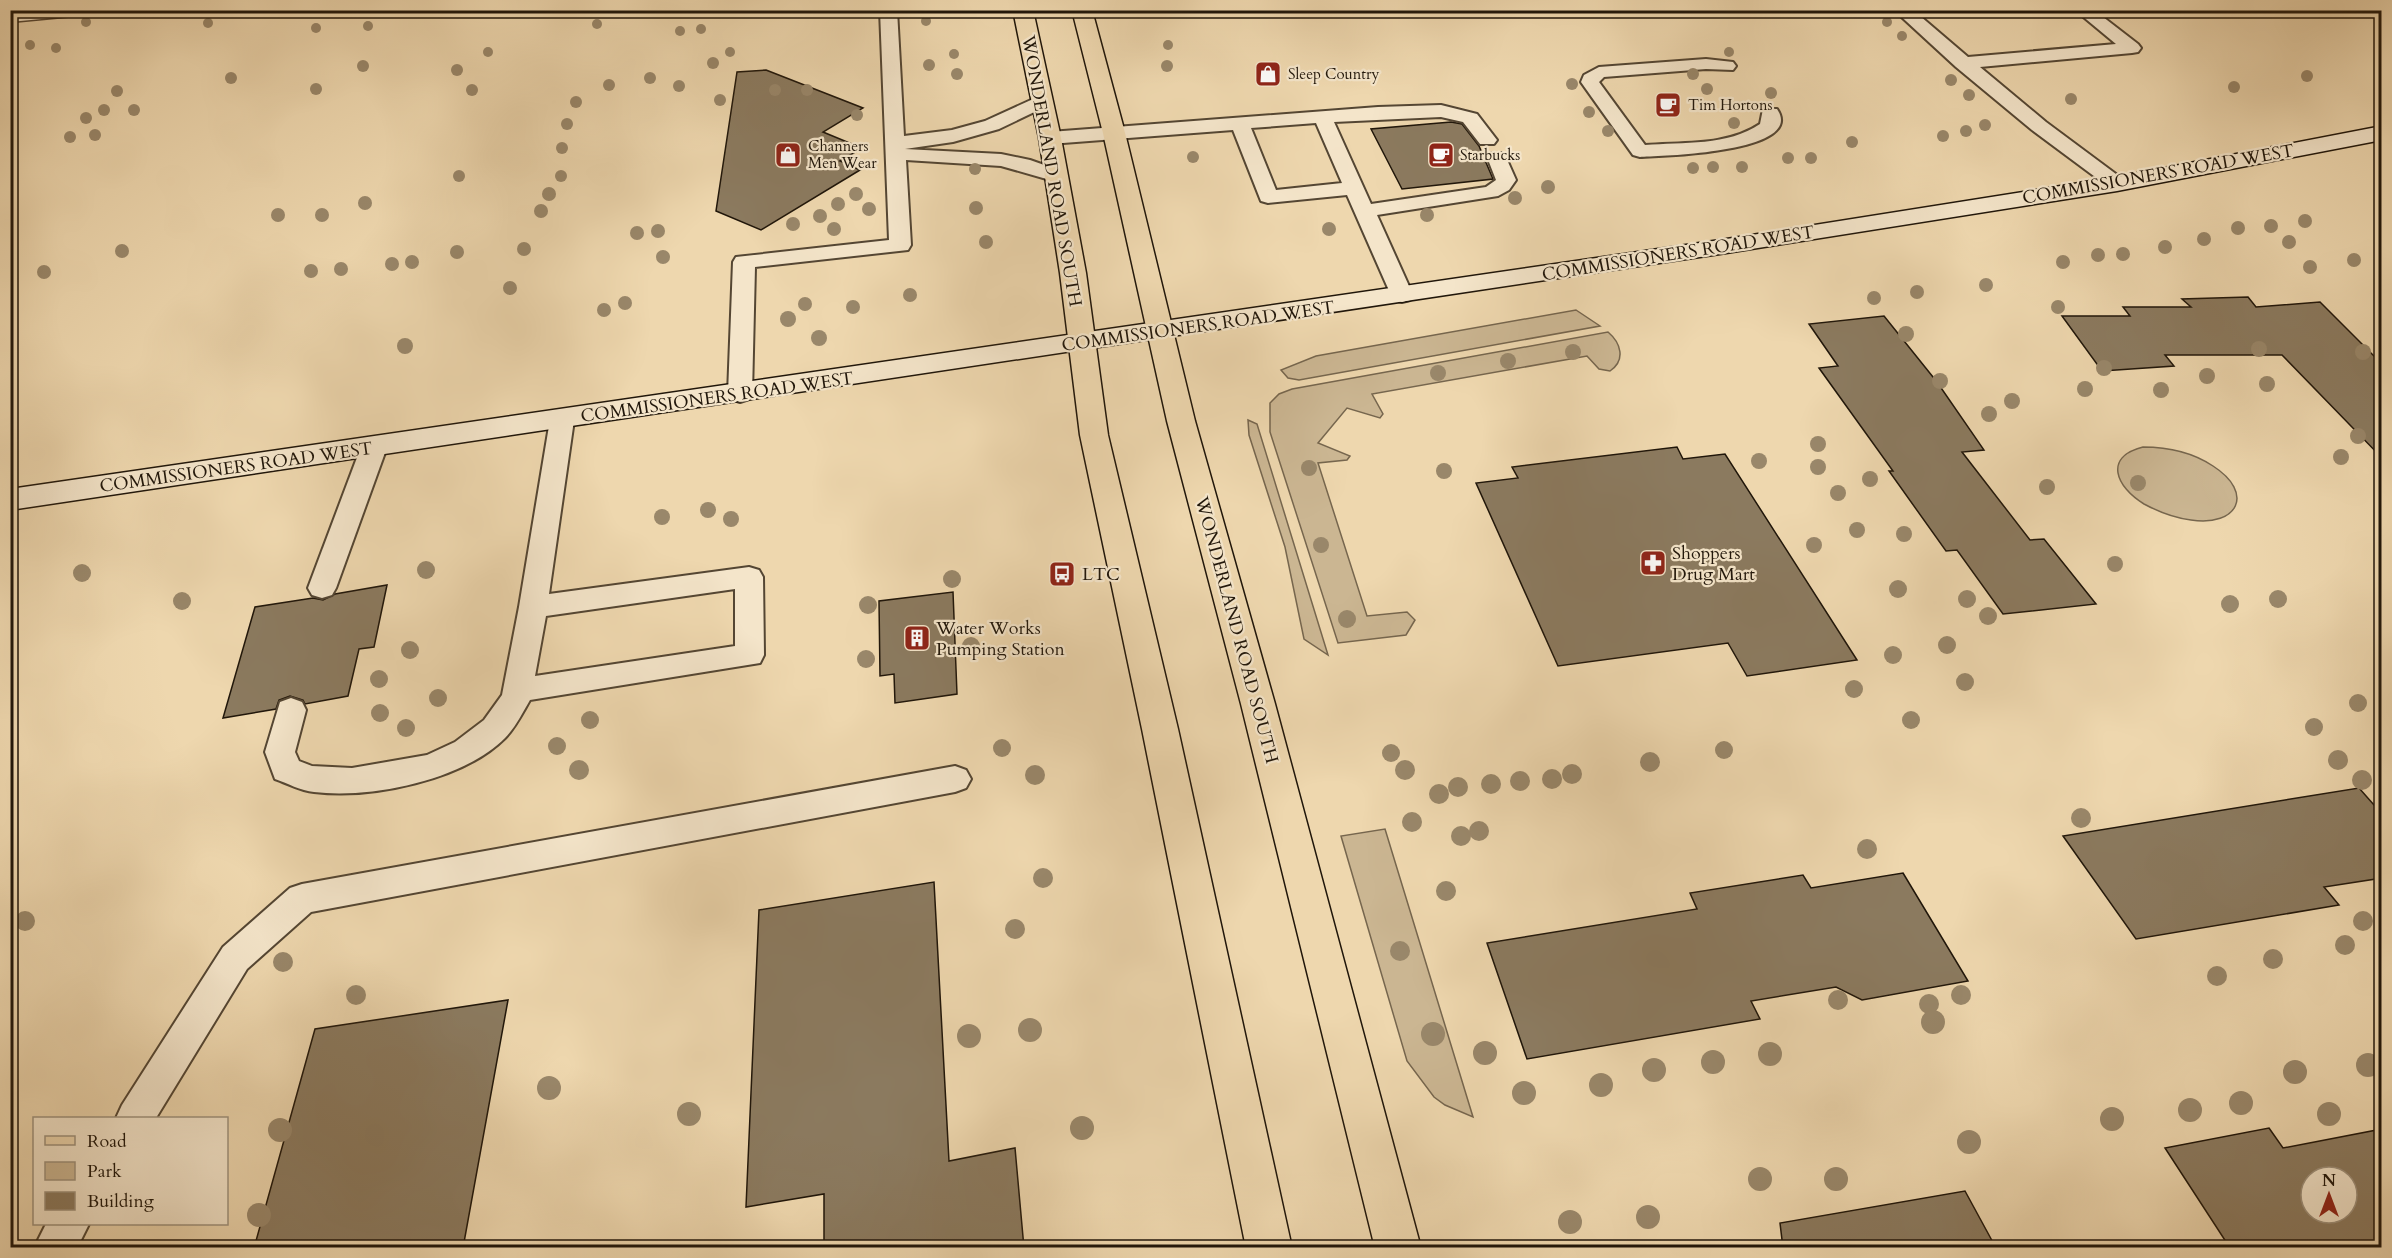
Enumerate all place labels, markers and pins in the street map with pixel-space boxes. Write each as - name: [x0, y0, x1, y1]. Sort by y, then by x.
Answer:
- shop icon: Sleep Country: [1253, 59, 1283, 89]
- place label: Sleep Country: [1288, 64, 1380, 84]
- cafe icon: Tim Hortons: [1653, 90, 1683, 120]
- place label: Tim Hortons: [1688, 95, 1772, 115]
- place label: Channers Men Wear: [808, 136, 877, 173]
- shop icon: Channers Men Wear: [773, 140, 803, 170]
- cafe icon: Starbucks: [1426, 140, 1456, 170]
- place label: Starbucks: [1460, 145, 1520, 165]
- place label: Shoppers Drug Mart: [1672, 541, 1755, 587]
- pharmacy icon: Shoppers Drug Mart: [1638, 548, 1668, 578]
- bus stop icon: LTC: [1047, 559, 1077, 589]
- place label: LTC: [1082, 562, 1120, 587]
- place label: Water Works Pumping Station: [935, 616, 1066, 662]
- building icon: Water Works Pumping Station: [902, 623, 932, 653]

